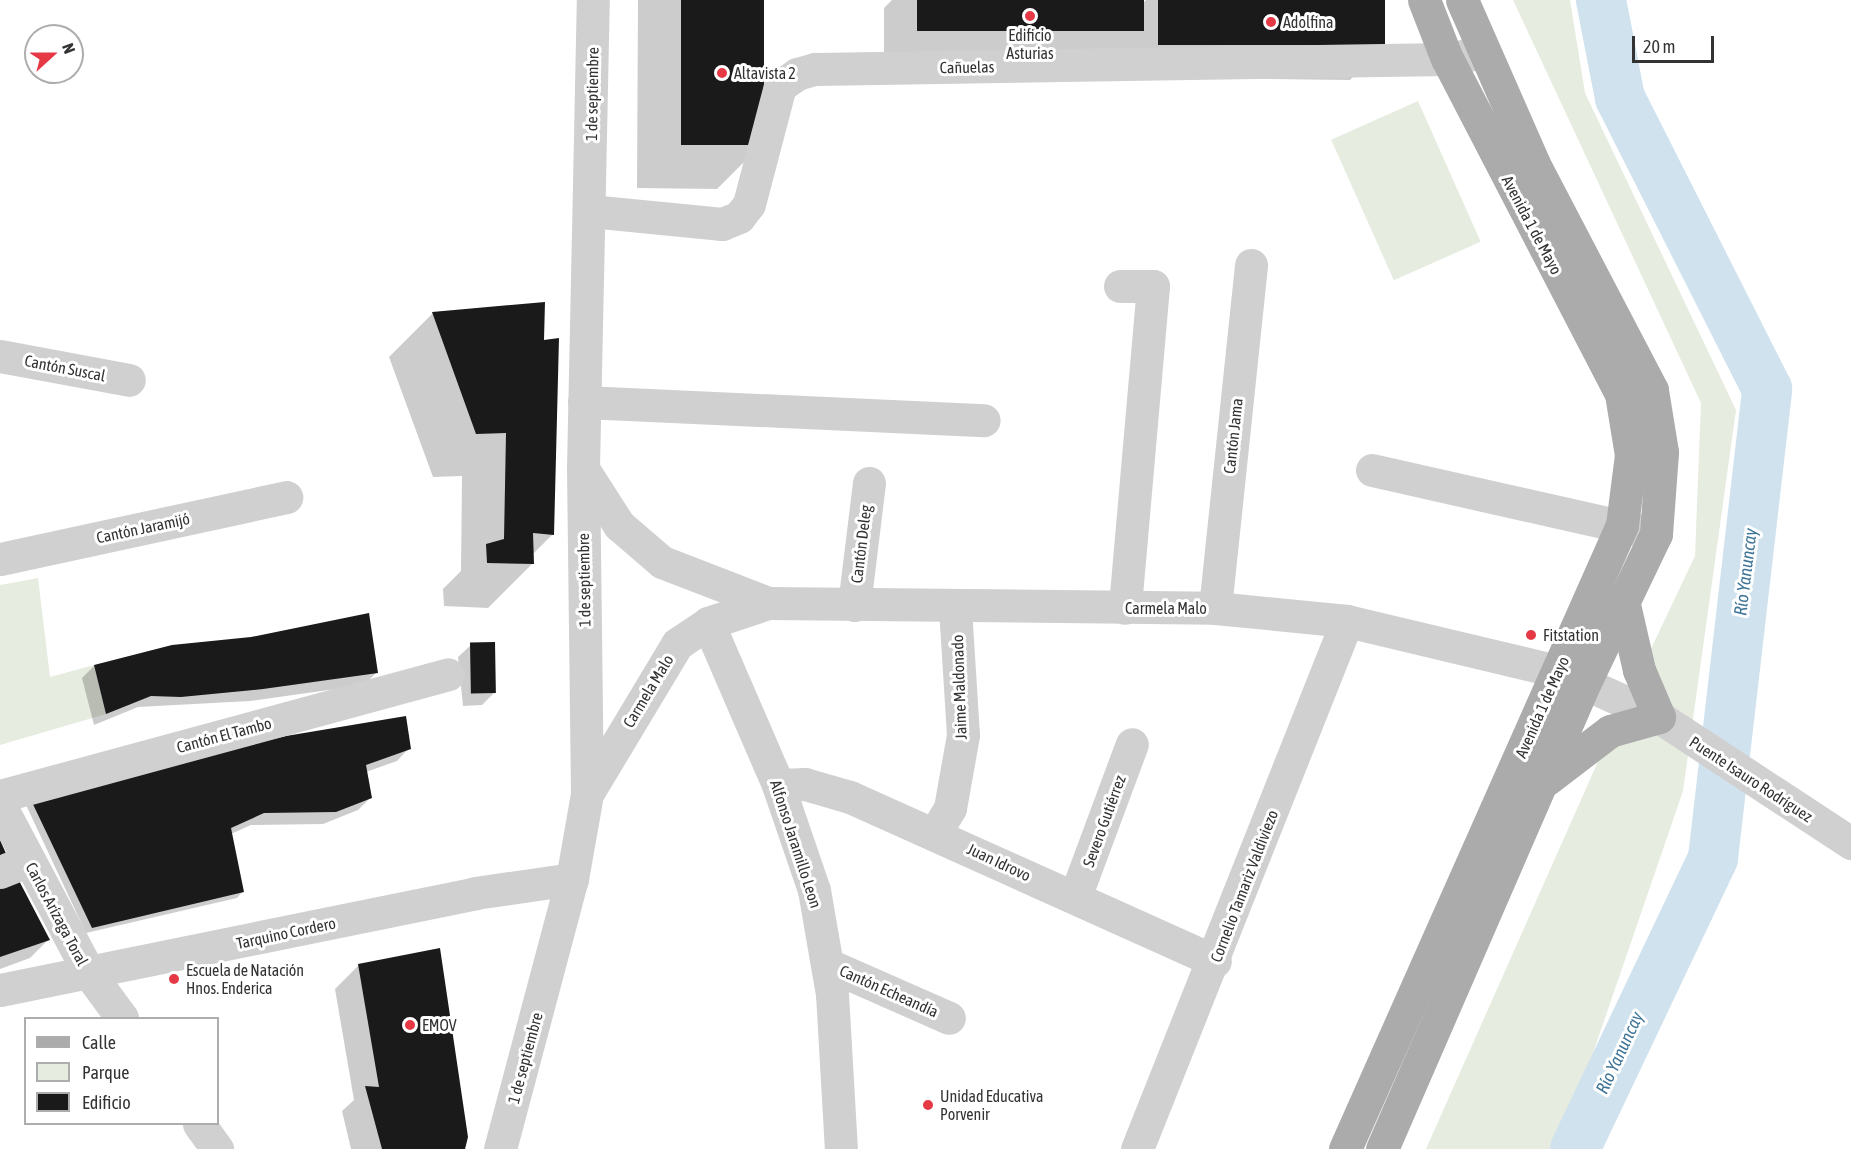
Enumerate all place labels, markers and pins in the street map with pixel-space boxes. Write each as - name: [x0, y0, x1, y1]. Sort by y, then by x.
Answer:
- marker: Edificio Asturias: [1023, 9, 1037, 23]
- place label: Adolfina: [1283, 12, 1333, 32]
- marker: Adolfina: [1264, 15, 1278, 29]
- place label: Edificio Asturias: [1006, 25, 1054, 63]
- place label: Altavista 2: [734, 63, 796, 83]
- marker: Altavista 2: [715, 66, 729, 80]
- place label: Fitstation: [1543, 625, 1599, 645]
- marker: Fitstation: [1524, 628, 1538, 642]
- place label: Escuela de Natación Hnos. Enderica: [186, 960, 304, 998]
- marker: Escuela de Natación Hnos. Enderica: [167, 972, 181, 986]
- place label: EMOV: [422, 1015, 457, 1035]
- marker: EMOV: [403, 1018, 417, 1032]
- place label: Unidad Educativa Porvenir: [940, 1086, 1043, 1124]
- marker: Unidad Educativa Porvenir: [921, 1098, 935, 1112]

